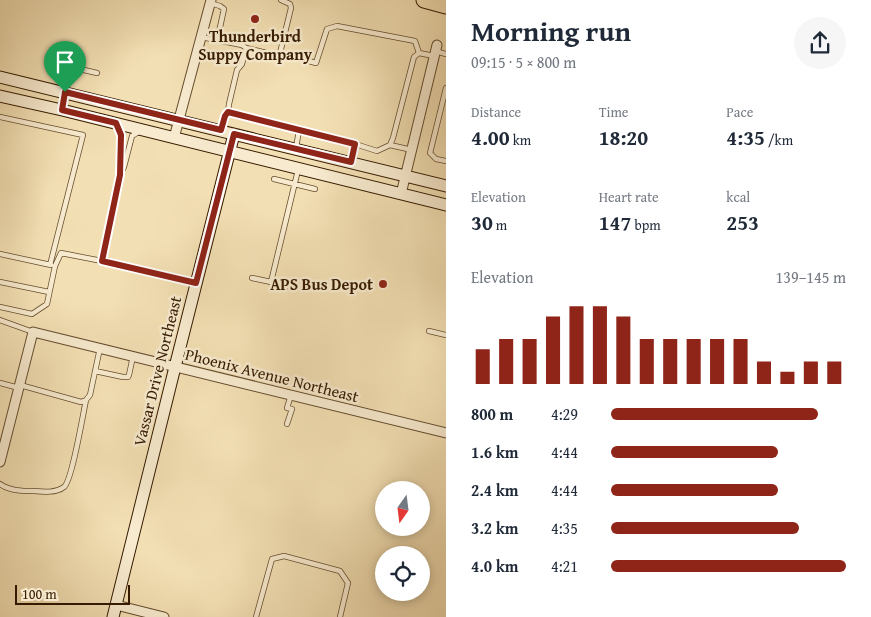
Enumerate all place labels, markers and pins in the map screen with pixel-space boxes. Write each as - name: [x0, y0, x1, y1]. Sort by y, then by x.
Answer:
- marker: Thunderbird Suppy Company: [249, 13, 261, 25]
- place label: Thunderbird Suppy Company: [198, 24, 313, 66]
- pin: [44, 41, 86, 92]
- place label: APS Bus Depot: [270, 272, 373, 296]
- marker: APS Bus Depot: [377, 278, 389, 290]

